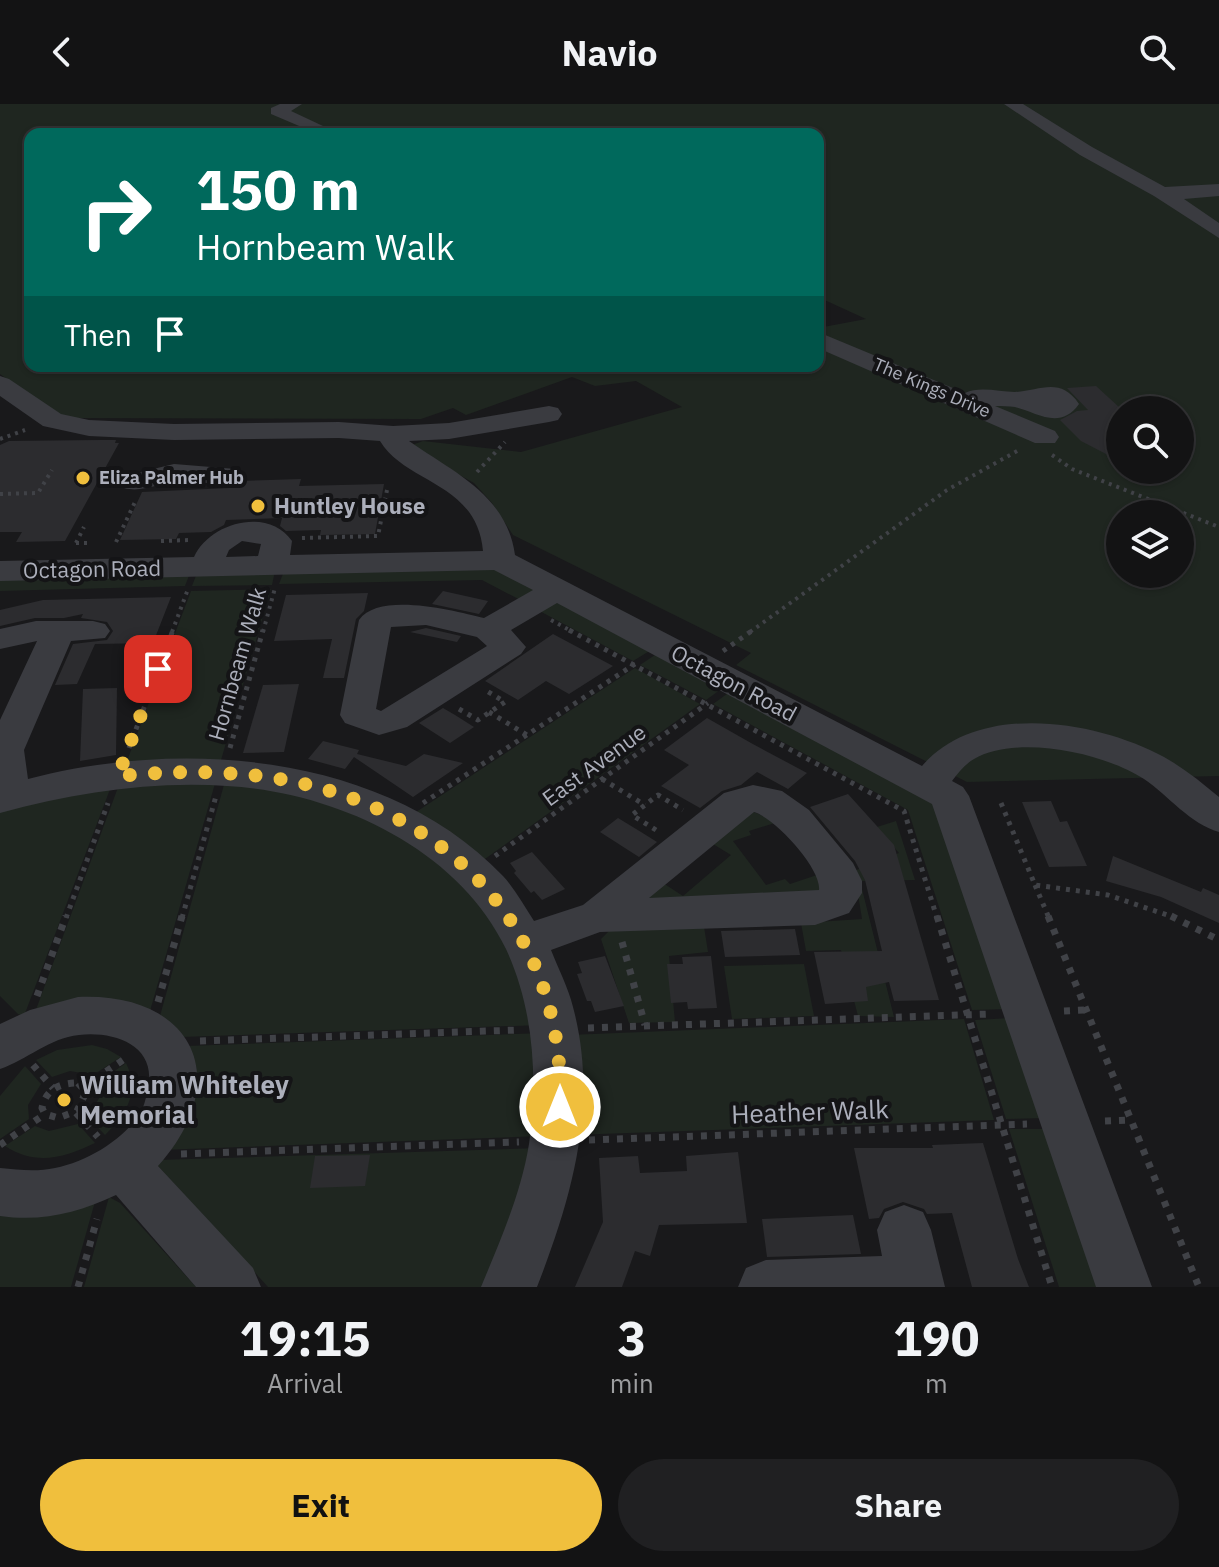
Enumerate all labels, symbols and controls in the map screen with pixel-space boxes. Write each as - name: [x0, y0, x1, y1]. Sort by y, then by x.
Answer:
- text: Navio: [561, 29, 658, 76]
- icon: back: [40, 30, 84, 74]
- icon: search: [1135, 30, 1179, 74]
- text: 150 m: [196, 153, 360, 225]
- icon: right: [64, 160, 168, 264]
- text: Hornbeam Walk: [196, 223, 455, 270]
- icon: arrive: [148, 312, 192, 356]
- text: Then: [64, 315, 132, 354]
- street label: The Kings Drive: [870, 353, 994, 423]
- map controls: [1106, 396, 1194, 588]
- button: search: [1106, 396, 1194, 484]
- place label: Eliza Palmer Hub: [99, 466, 244, 489]
- marker: Eliza Palmer Hub: [74, 469, 92, 487]
- place label: Huntley House: [274, 491, 425, 520]
- marker: Huntley House: [249, 497, 267, 515]
- button: layers: [1106, 500, 1194, 588]
- street label: Octagon Road: [23, 553, 161, 584]
- street label: Hornbeam Walk: [201, 583, 272, 744]
- pin: [124, 635, 192, 703]
- street label: Octagon Road: [666, 637, 802, 728]
- icon: arrive: [136, 647, 180, 691]
- street label: East Avenue: [536, 717, 651, 812]
- position arrow: [518, 1065, 602, 1149]
- place label: William Whiteley Memorial: [80, 1067, 289, 1131]
- marker: William Whiteley Memorial: [55, 1091, 73, 1109]
- street label: Heather Walk: [730, 1091, 890, 1131]
- text: 19:15: [239, 1307, 370, 1369]
- text: 3: [617, 1307, 646, 1369]
- text: 190: [893, 1307, 980, 1369]
- text: Arrival: [267, 1366, 343, 1400]
- text: min: [610, 1366, 654, 1400]
- text: m: [925, 1366, 948, 1400]
- button: Exit: [40, 1459, 602, 1551]
- button: Share: [618, 1459, 1179, 1551]

